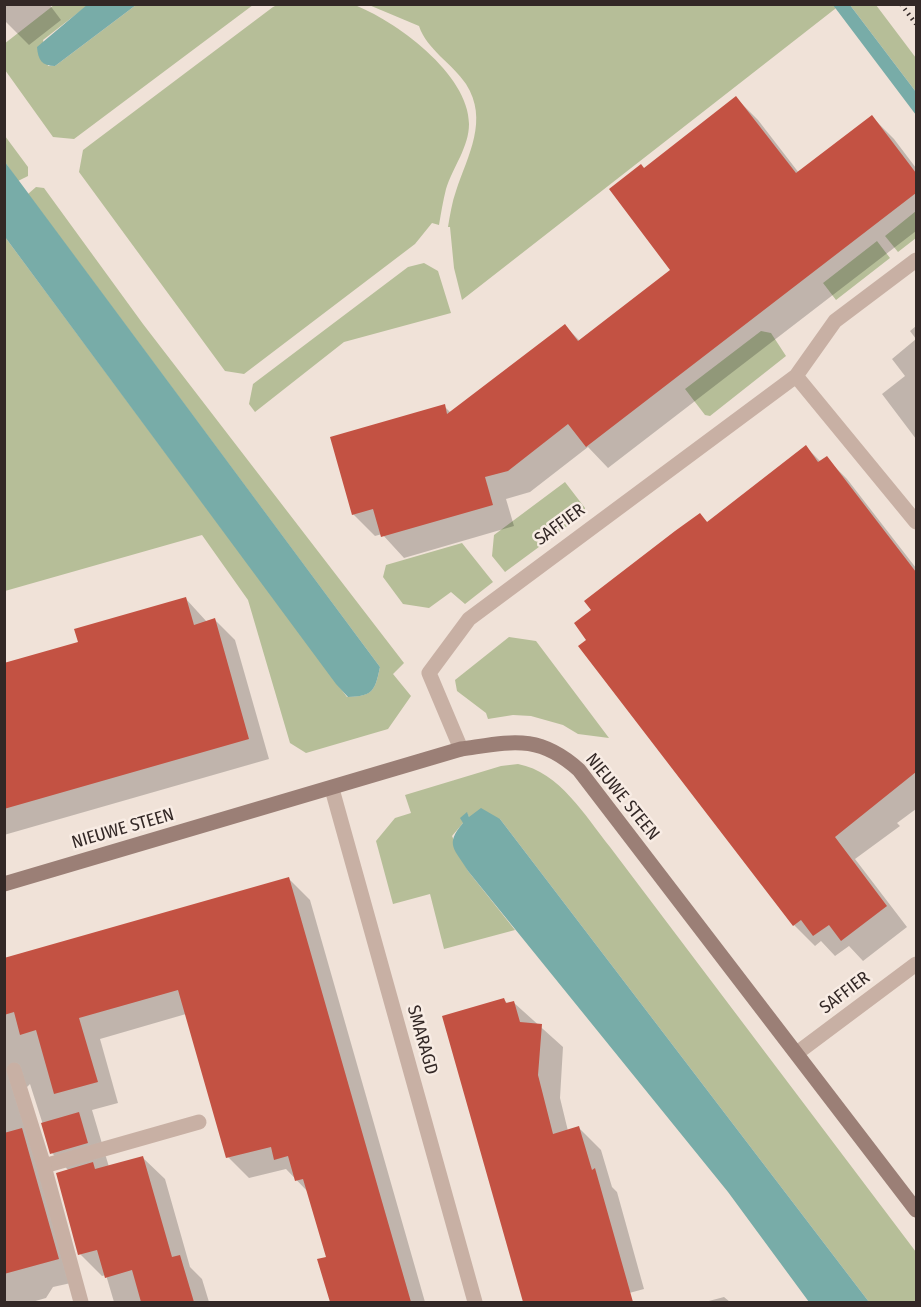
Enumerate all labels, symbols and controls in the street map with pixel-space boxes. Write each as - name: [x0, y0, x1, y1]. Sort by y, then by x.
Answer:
- street label: SAFFIER: [531, 499, 589, 551]
- street label: NIEUWE STEEN: [580, 749, 664, 845]
- street label: NIEUWE STEEN: [69, 804, 177, 854]
- street label: SAFFIER: [816, 967, 874, 1019]
- street label: SMARAGD: [402, 1003, 442, 1077]

